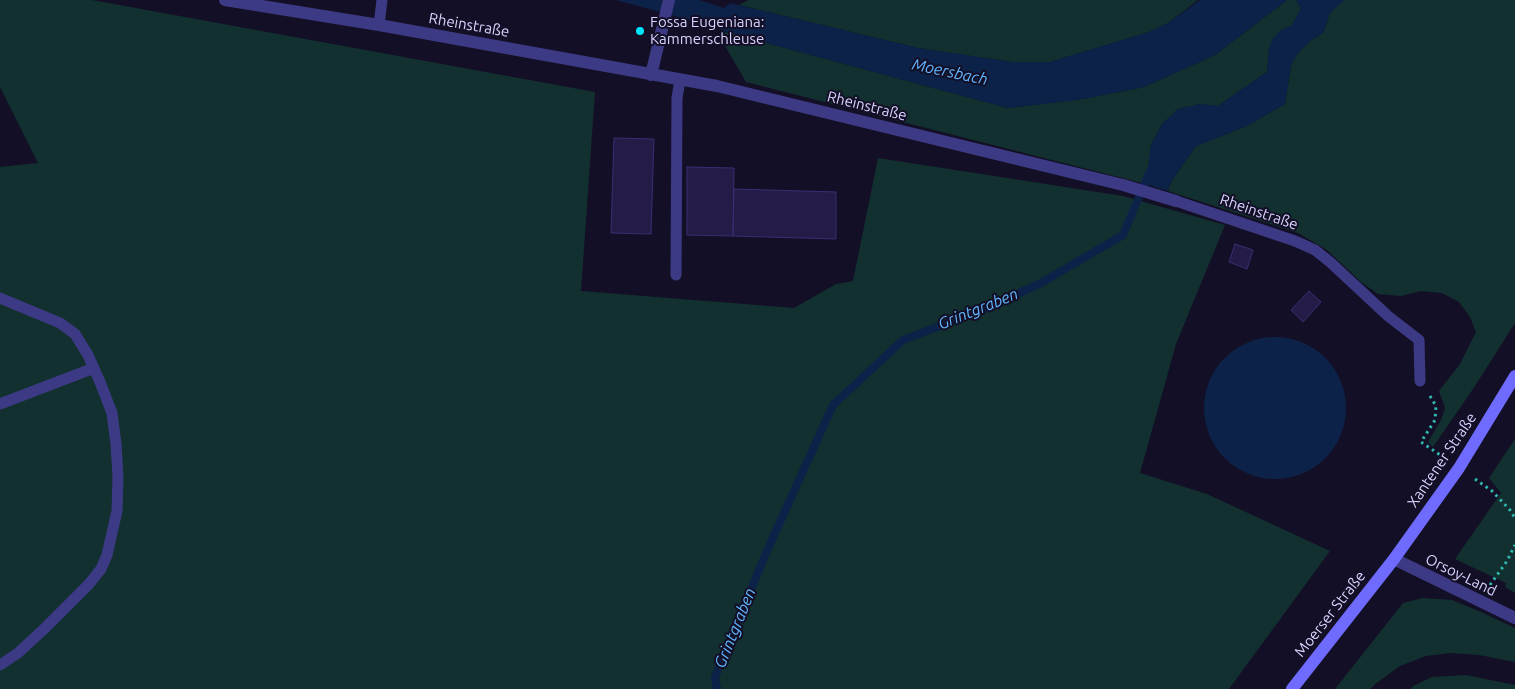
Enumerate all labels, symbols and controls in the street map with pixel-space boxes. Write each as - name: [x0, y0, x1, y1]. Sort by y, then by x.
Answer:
- street label: Rheinstraße: [427, 9, 511, 41]
- place label: Fossa Eugeniana: Kammerschleuse: [650, 13, 764, 48]
- marker: Fossa Eugeniana: Kammerschleuse: [634, 25, 646, 37]
- water label: Moersbach: [910, 55, 990, 89]
- street label: Rheinstraße: [825, 87, 909, 125]
- street label: Rheinstraße: [1218, 190, 1300, 234]
- water label: Grintgraben: [935, 284, 1021, 334]
- street label: Xantener Straße: [1404, 409, 1480, 511]
- street label: Orsoy-Land: [1423, 550, 1499, 600]
- street label: Moerser Straße: [1291, 567, 1369, 661]
- water label: Grintgraben: [710, 585, 760, 671]

